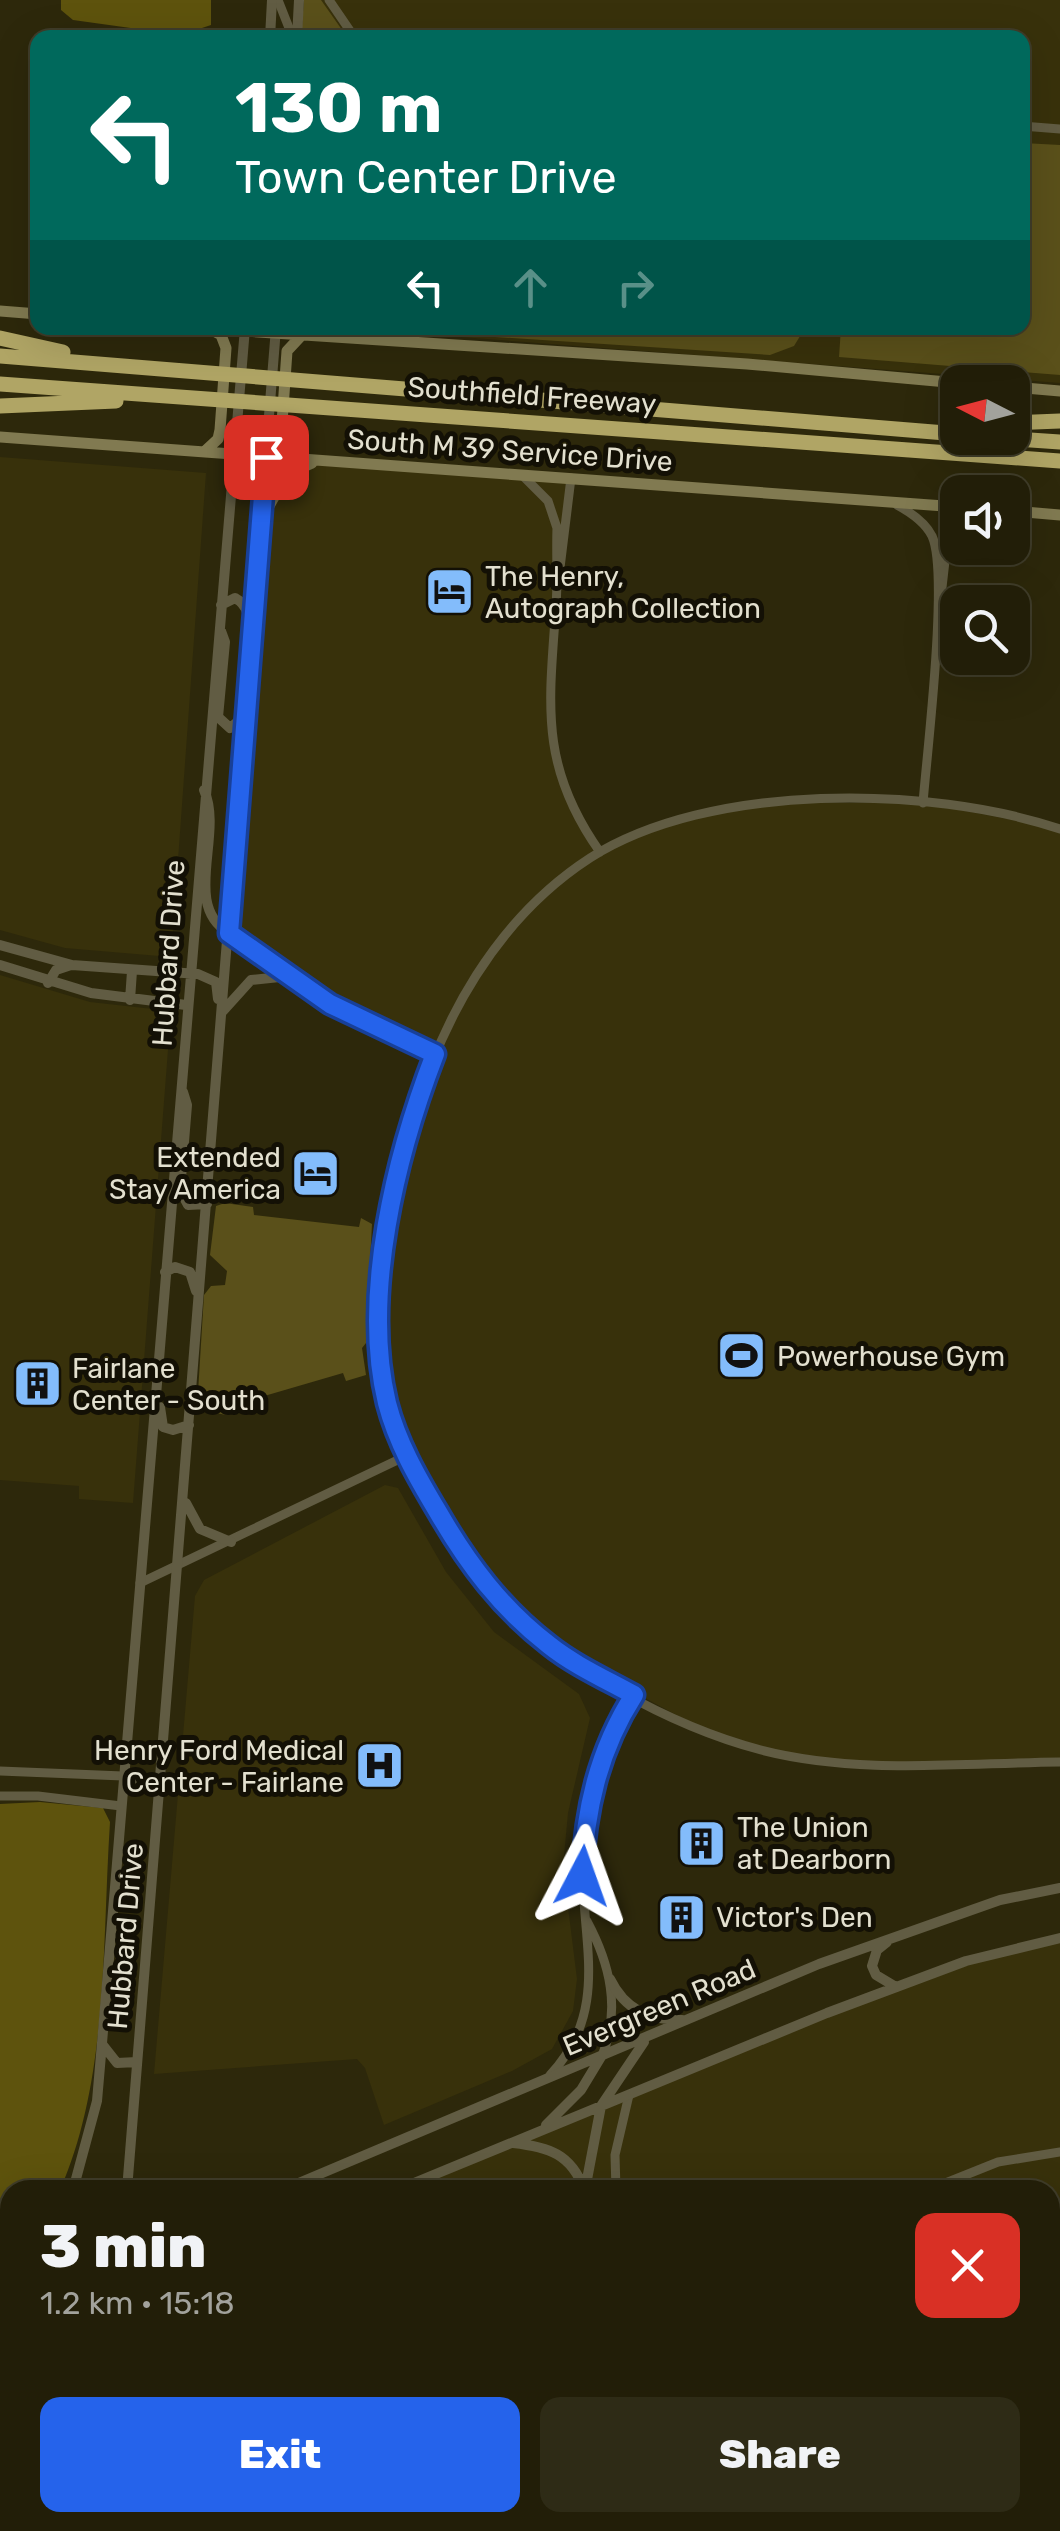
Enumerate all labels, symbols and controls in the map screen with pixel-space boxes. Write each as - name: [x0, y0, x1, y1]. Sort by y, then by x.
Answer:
- text: 130 m: [235, 67, 443, 150]
- icon: left: [70, 70, 200, 200]
- text: Town Center Drive: [235, 151, 617, 204]
- icon: left: [398, 260, 453, 315]
- icon: ahead: [503, 260, 558, 315]
- icon: right: [608, 260, 663, 315]
- north arrow: [940, 365, 1030, 455]
- map controls: [940, 365, 1030, 675]
- street label: Southfield Freeway: [406, 370, 658, 421]
- pin: [224, 415, 309, 500]
- street label: South M 39 Service Drive: [346, 423, 674, 478]
- icon: arrive: [239, 430, 294, 485]
- button: sound: [940, 475, 1030, 565]
- place label: The Henry, Autograph Collection: [485, 560, 761, 625]
- hotel icon: The Henry, Autograph Collection: [424, 566, 476, 618]
- button: search: [940, 585, 1030, 675]
- street label: Hubbard Drive: [146, 859, 191, 1047]
- place label: Extended Stay America: [109, 1141, 281, 1206]
- hotel icon: Extended Stay America: [290, 1147, 342, 1199]
- sports icon: Powerhouse Gym: [716, 1330, 768, 1382]
- place label: Powerhouse Gym: [777, 1340, 1005, 1373]
- place label: Fairlane Center - South: [72, 1352, 265, 1417]
- building icon: Fairlane Center - South: [11, 1358, 63, 1410]
- place label: Henry Ford Medical Center - Fairlane: [94, 1734, 344, 1799]
- hospital icon: Henry Ford Medical Center - Fairlane: [353, 1740, 405, 1792]
- place label: The Union at Dearborn: [737, 1811, 892, 1876]
- building icon: The Union at Dearborn: [676, 1817, 728, 1869]
- position arrow: [530, 1824, 634, 1928]
- street label: Hubbard Drive: [101, 1842, 150, 2031]
- building icon: Victor's Den: [655, 1891, 707, 1943]
- place label: Victor's Den: [716, 1901, 873, 1934]
- street label: Evergreen Road: [558, 1952, 761, 2063]
- text: 3 min: [40, 2211, 206, 2282]
- button: close: [915, 2213, 1020, 2318]
- text: 1.2 km · 15:18: [40, 2284, 235, 2322]
- button: Exit: [40, 2397, 520, 2512]
- button: Share: [540, 2397, 1020, 2512]

